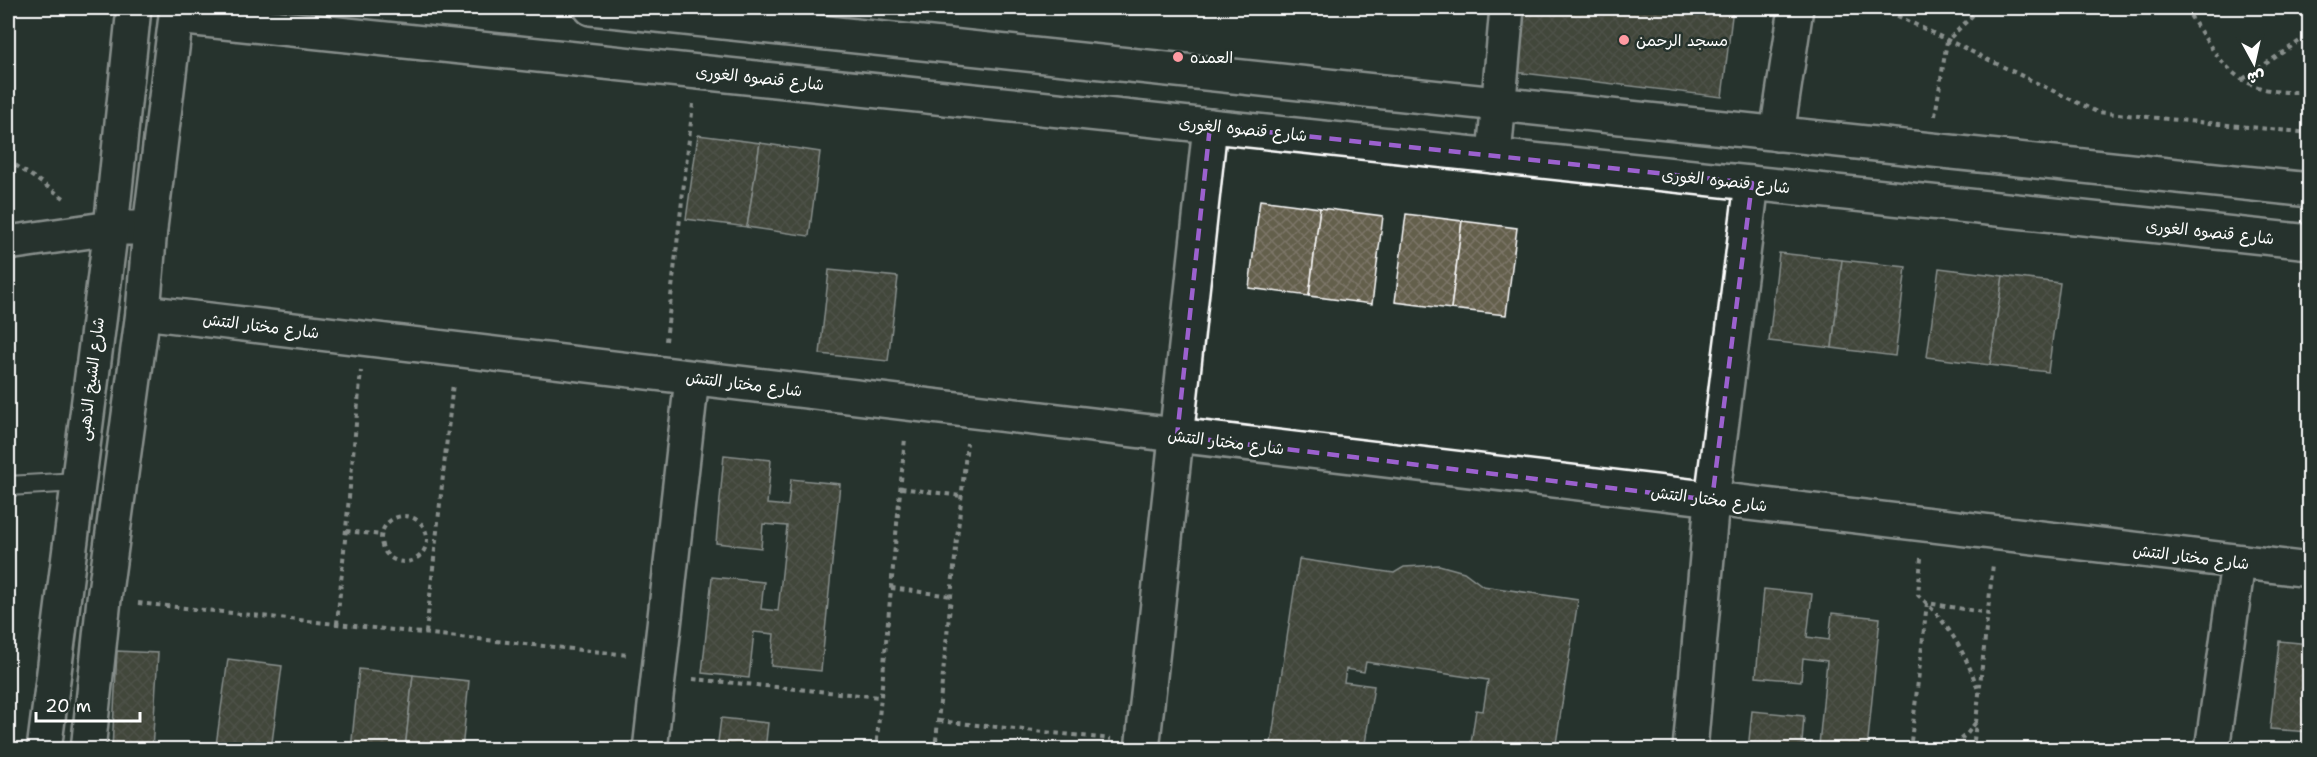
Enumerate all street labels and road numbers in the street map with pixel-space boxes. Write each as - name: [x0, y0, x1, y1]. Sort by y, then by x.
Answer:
- street label: شارع قنصوه الغورى: [695, 61, 825, 96]
- street label: شارع قنصوه الغورى: [1178, 112, 1308, 147]
- street label: شارع قنصوه الغورى: [1661, 164, 1791, 199]
- street label: شارع قنصوه الغورى: [2145, 215, 2275, 250]
- street label: شارع مختار التتش: [201, 308, 320, 345]
- street label: شارع الشيخ الذهبى: [73, 316, 110, 442]
- street label: شارع مختار التتش: [684, 366, 803, 403]
- street label: شارع مختار التتش: [1166, 424, 1285, 461]
- street label: شارع مختار التتش: [1649, 481, 1768, 518]
- street label: شارع مختار التتش: [2131, 539, 2250, 576]

